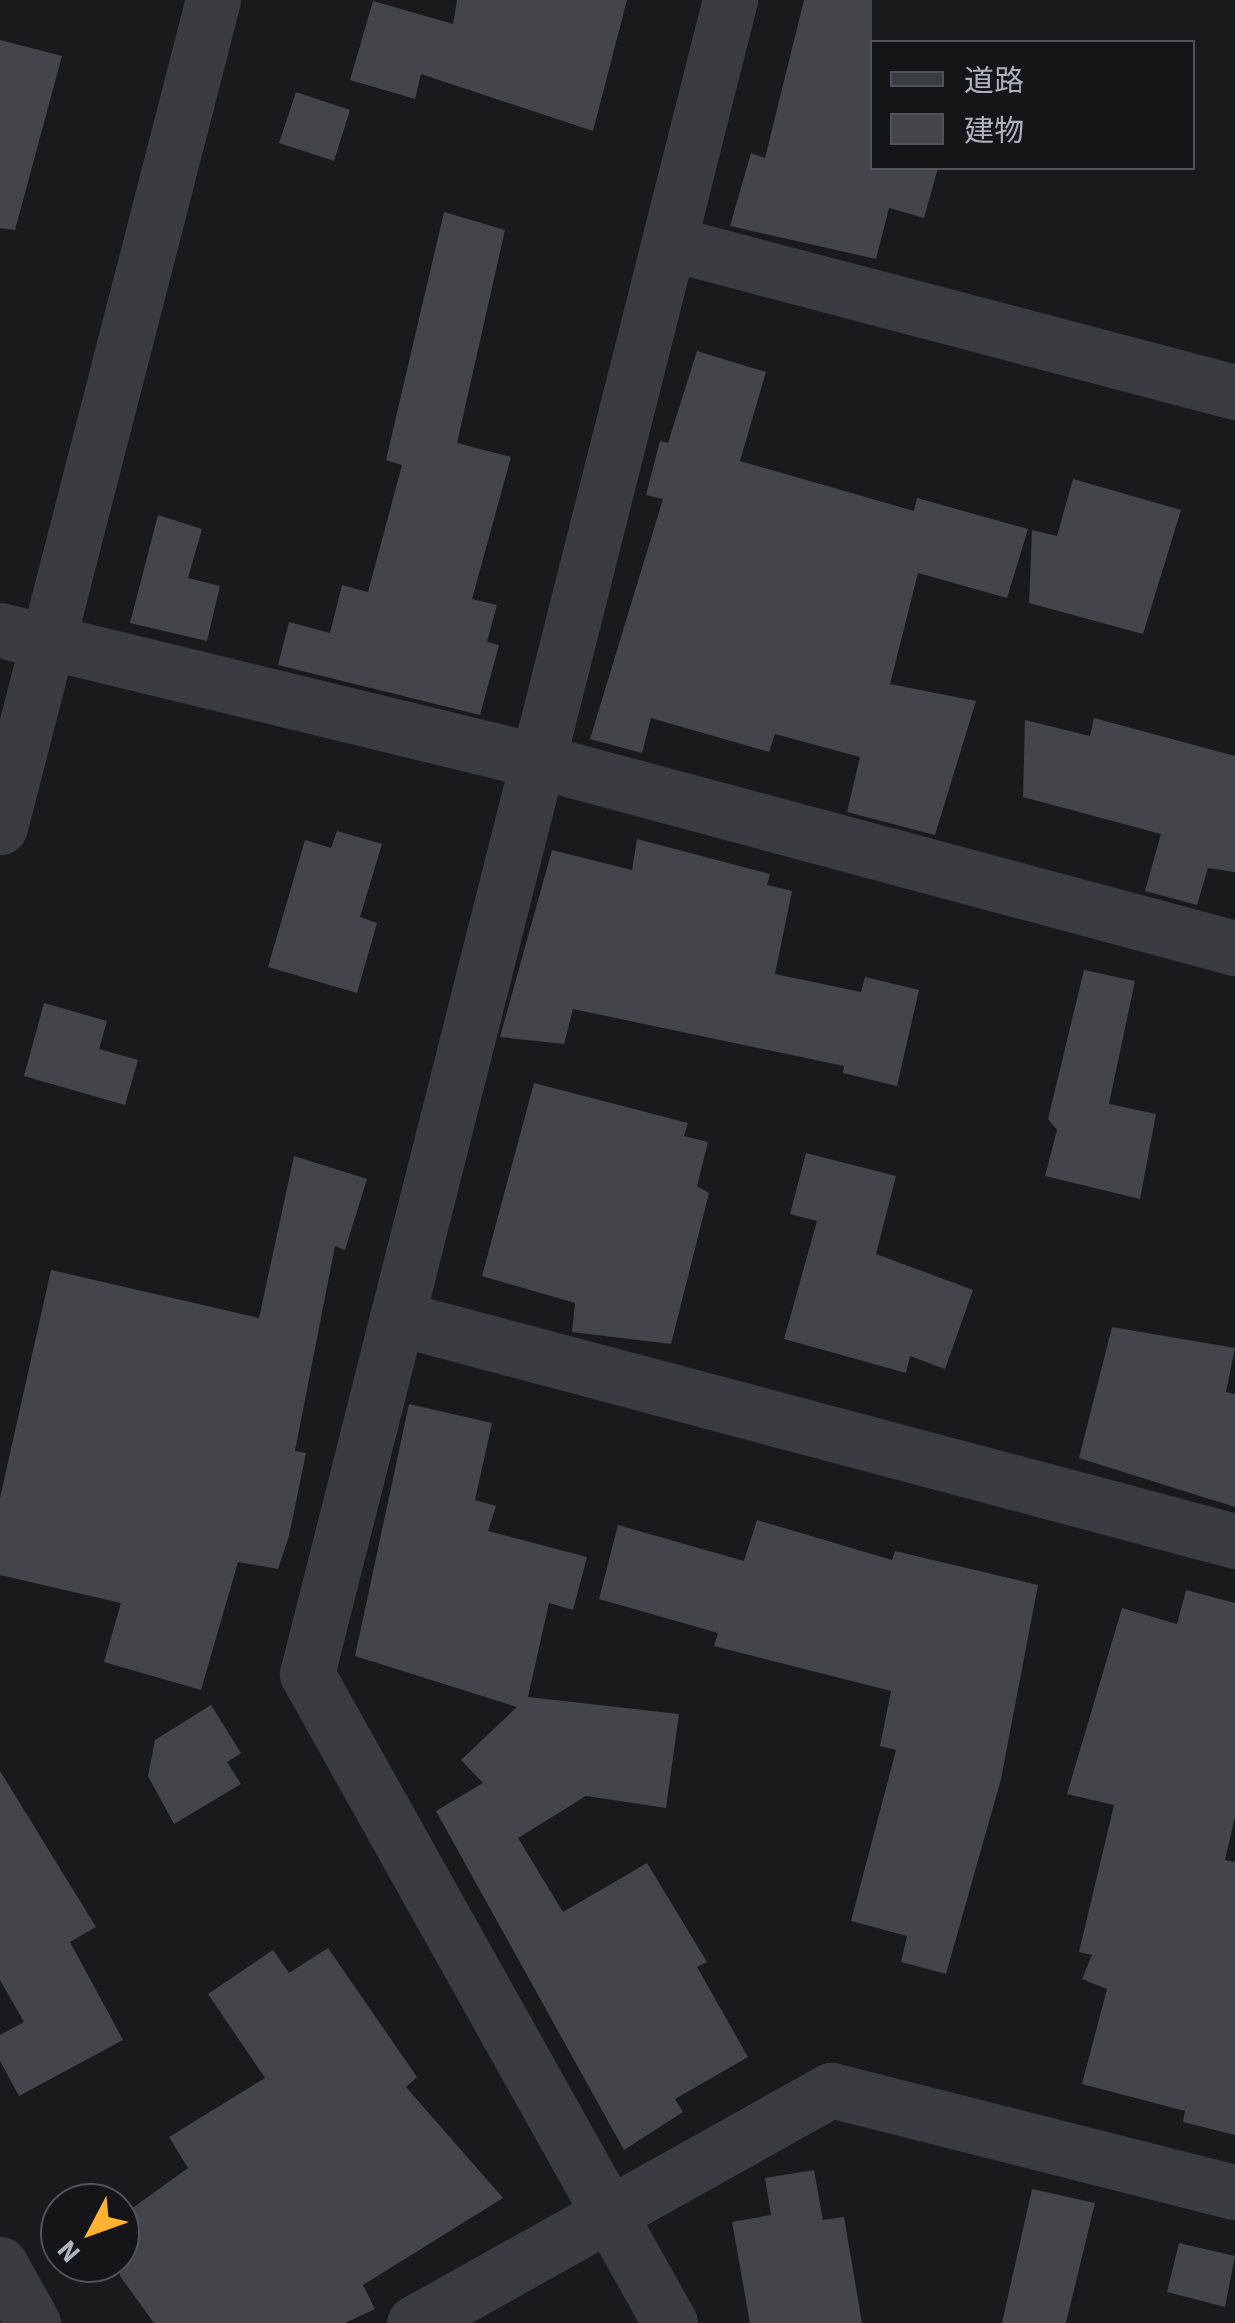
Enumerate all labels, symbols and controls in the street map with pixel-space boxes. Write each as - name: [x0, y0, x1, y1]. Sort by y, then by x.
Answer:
- legend: [870, 40, 1195, 170]
- text: 道路: [964, 60, 1024, 103]
- text: 建物: [964, 110, 1024, 153]
- north arrow: [40, 2183, 140, 2283]
- text: N: [48, 2231, 90, 2272]

